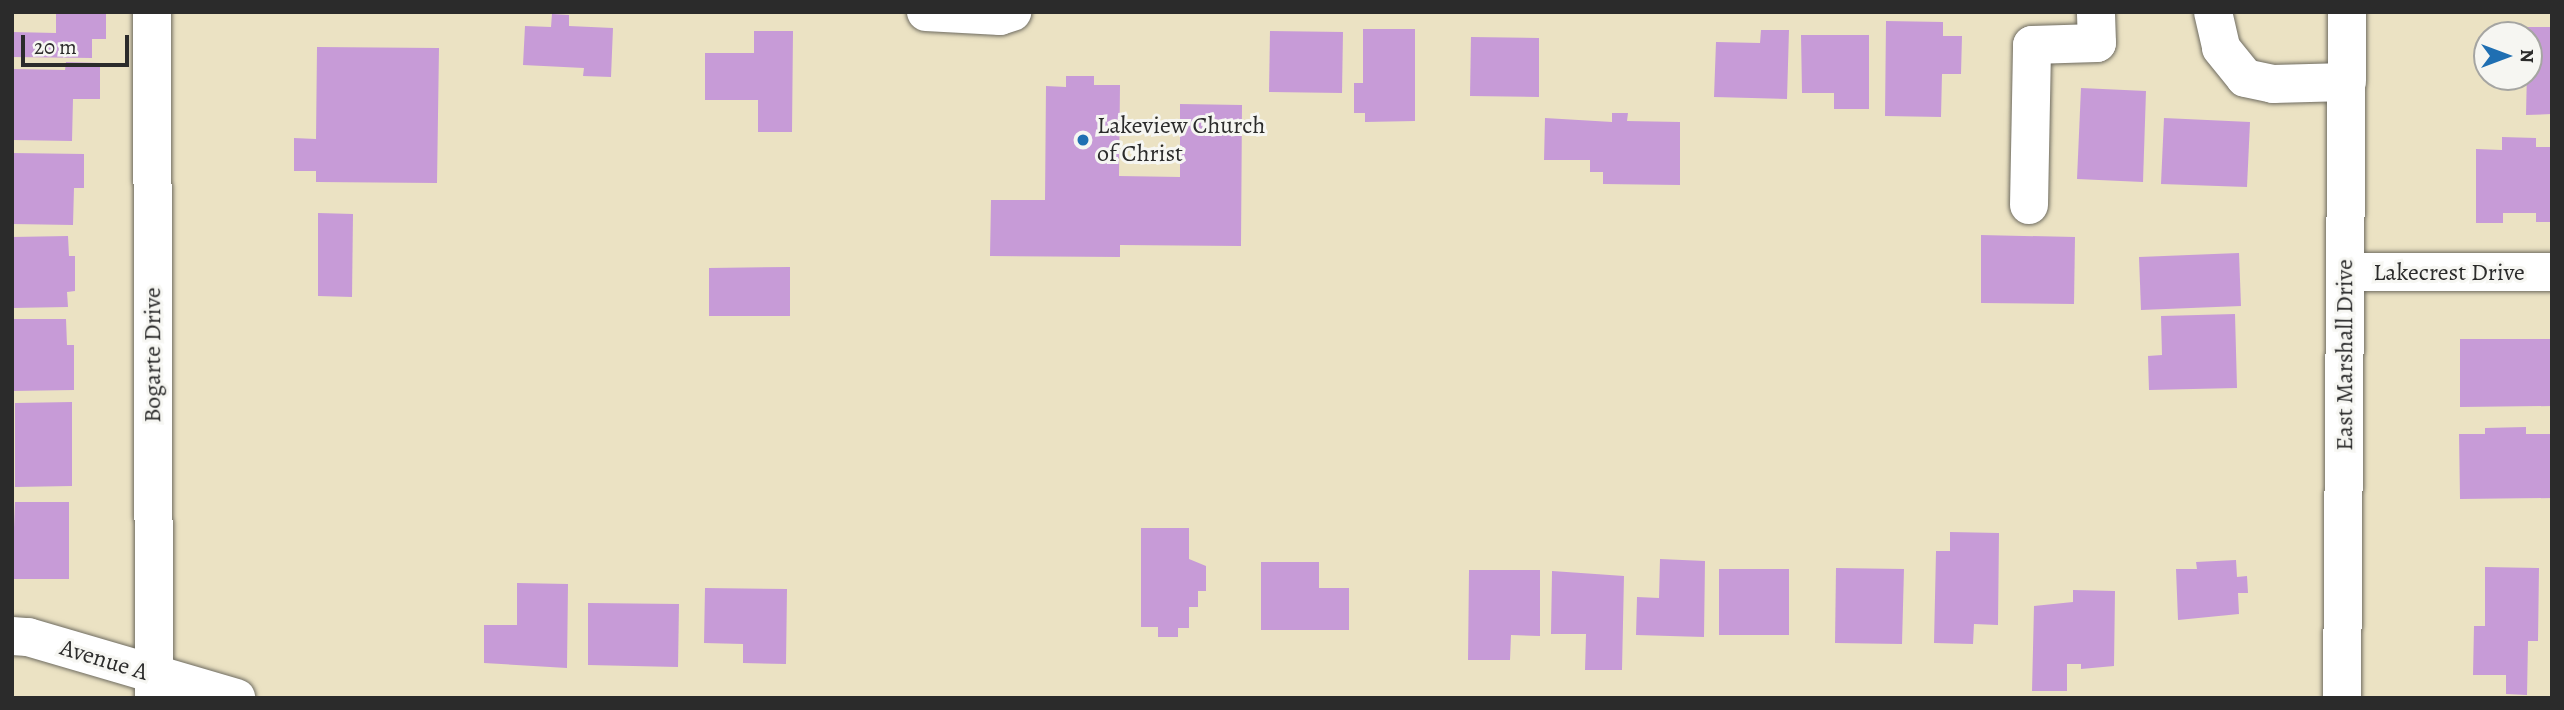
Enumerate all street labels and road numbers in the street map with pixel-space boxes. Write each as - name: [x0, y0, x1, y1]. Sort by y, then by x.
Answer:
- street label: East Marshall Drive: [2331, 259, 2359, 451]
- street label: Lakecrest Drive: [2373, 259, 2525, 287]
- street label: Bogarte Drive: [139, 287, 167, 423]
- street label: Avenue A: [57, 633, 151, 687]

